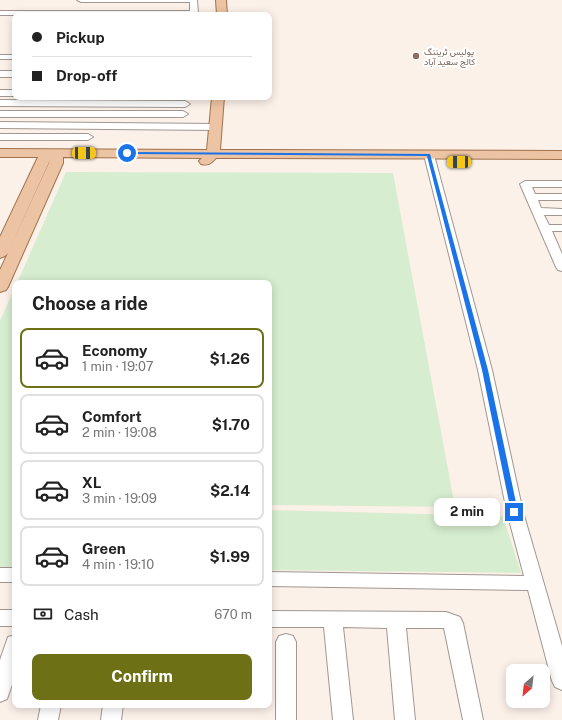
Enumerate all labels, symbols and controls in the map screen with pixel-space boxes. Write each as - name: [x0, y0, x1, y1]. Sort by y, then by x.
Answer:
- text: Pickup: [56, 29, 105, 46]
- place label: پولیس ٹریننگ کالج سعید آباد: [424, 46, 475, 68]
- marker: پولیس ٹریننگ کالج سعید آباد: [411, 51, 421, 61]
- text: Drop-off: [56, 67, 117, 84]
- route start: [118, 144, 136, 162]
- car: [72, 147, 96, 159]
- car: [447, 156, 471, 168]
- text: Choose a ride: [32, 293, 148, 314]
- icon: car: [34, 340, 70, 376]
- text: Economy: [82, 342, 147, 359]
- text: $1.26: [210, 350, 250, 367]
- text: 1 min · 19:07: [82, 359, 154, 374]
- icon: car: [34, 406, 70, 442]
- text: Comfort: [82, 408, 142, 425]
- text: $1.70: [212, 416, 250, 433]
- text: 2 min · 19:08: [82, 425, 157, 440]
- icon: car: [34, 472, 70, 508]
- text: XL: [82, 474, 101, 491]
- text: $2.14: [210, 482, 250, 499]
- text: 3 min · 19:09: [82, 491, 157, 506]
- callout: 2 min: [434, 498, 500, 526]
- route end: [505, 503, 523, 521]
- text: 2 min: [450, 504, 484, 519]
- icon: car: [34, 538, 70, 574]
- text: Green: [82, 540, 126, 557]
- text: $1.99: [210, 548, 250, 565]
- text: 4 min · 19:10: [82, 557, 154, 572]
- icon: cash: [32, 603, 54, 625]
- text: Cash: [64, 606, 99, 623]
- text: 670 m: [214, 607, 252, 622]
- button: Confirm: [32, 654, 252, 700]
- north arrow: [506, 664, 550, 708]
- map controls: [506, 664, 550, 708]

